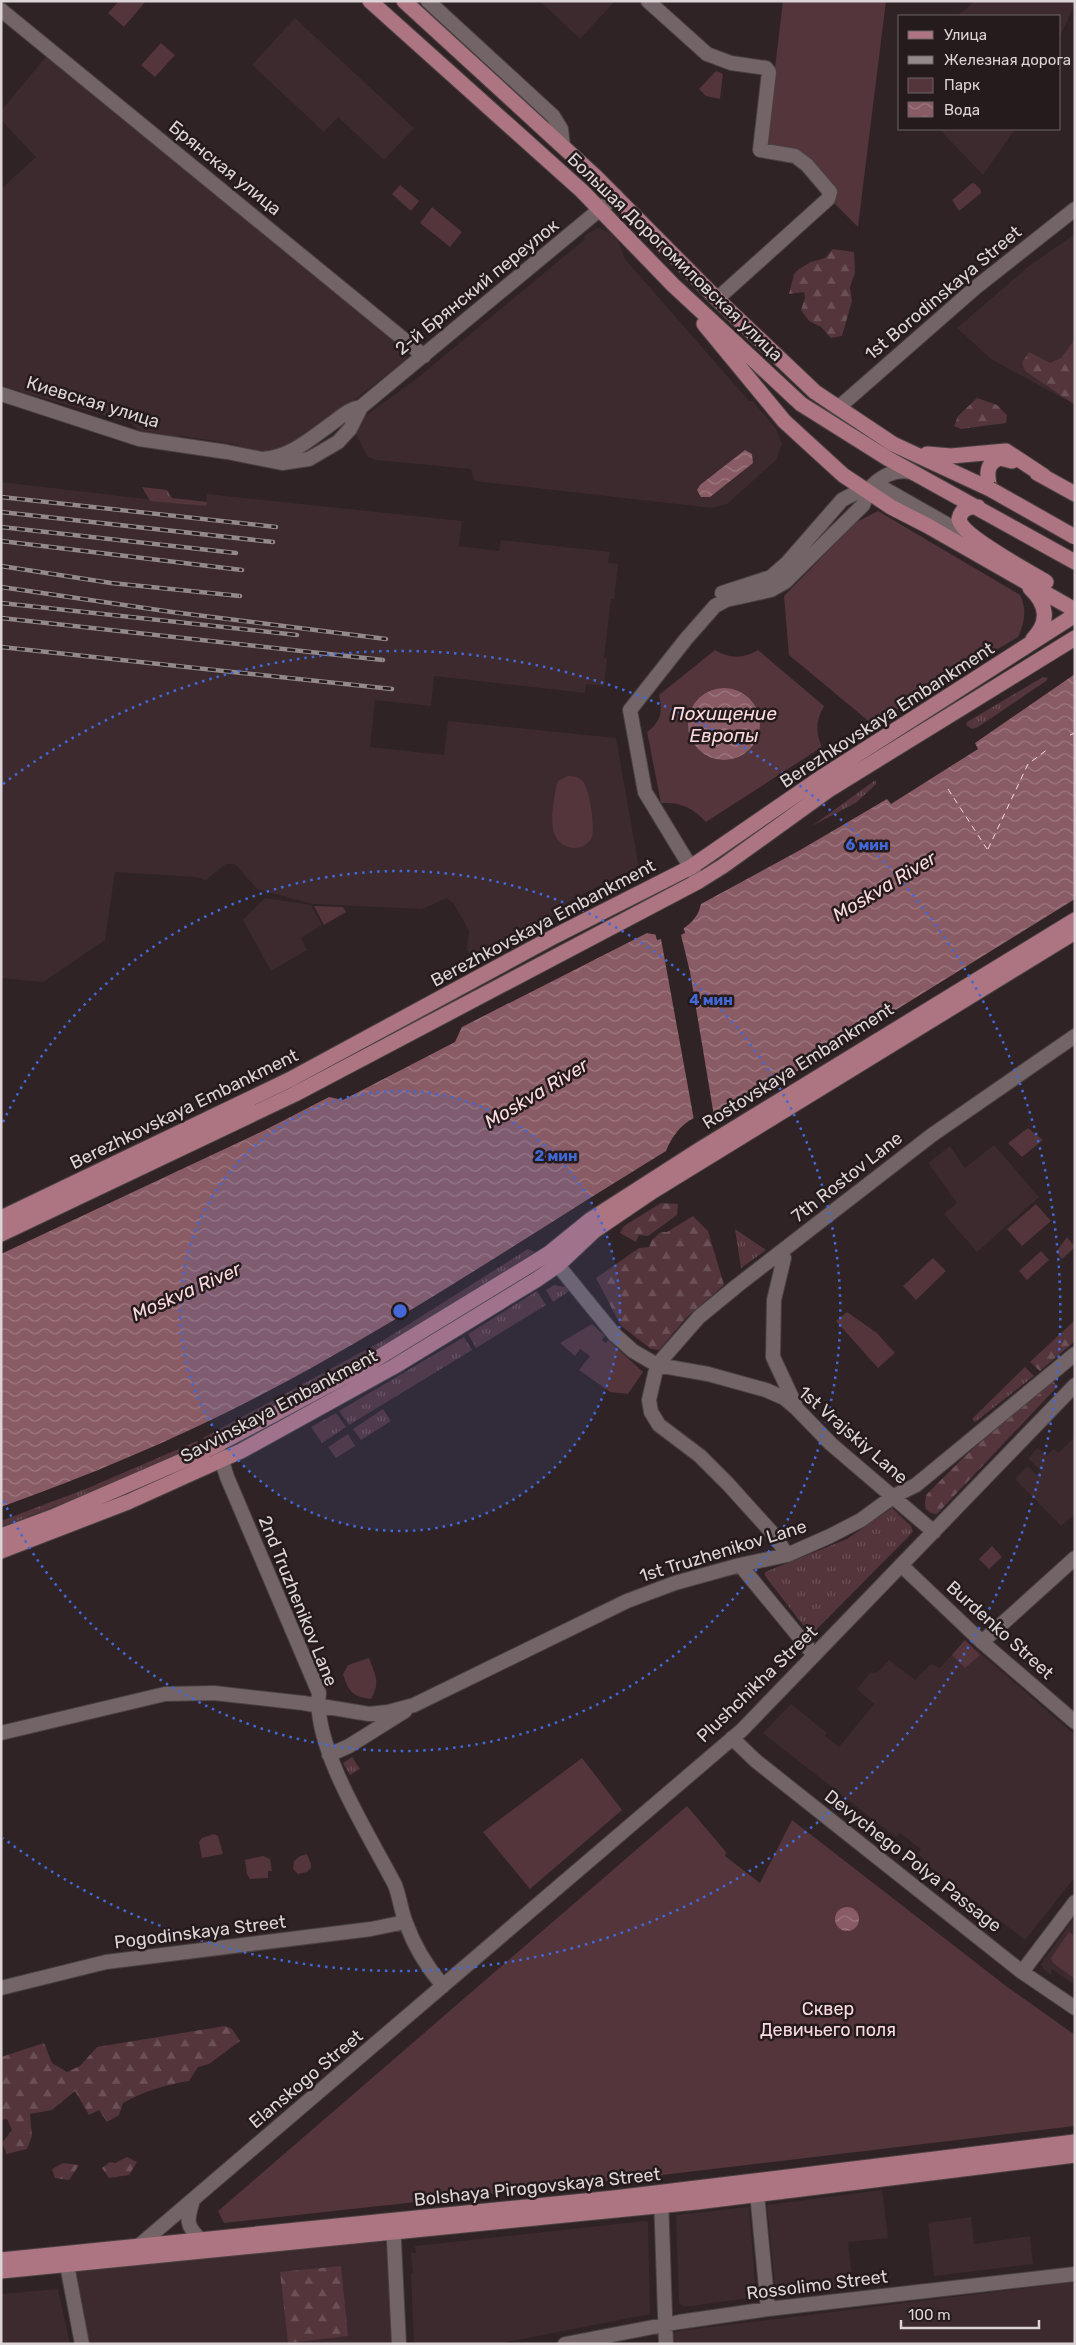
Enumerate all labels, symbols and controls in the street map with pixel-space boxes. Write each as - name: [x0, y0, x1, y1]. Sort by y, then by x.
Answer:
- legend: [898, 15, 1061, 130]
- text: Улица: [944, 26, 987, 44]
- text: Железная дорога: [944, 51, 1071, 69]
- text: Парк: [944, 76, 980, 94]
- text: Вода: [944, 101, 980, 119]
- street label: Брянская улица: [164, 116, 286, 220]
- street label: Большая Дорогомиловская улица: [563, 148, 787, 366]
- street label: 2-й Брянский переулок: [391, 214, 563, 360]
- street label: 1st Borodinskaya Street: [860, 221, 1026, 365]
- street label: Киевская улица: [24, 371, 162, 433]
- street label: Berezhkovskaya Embankment: [776, 637, 998, 793]
- water label: Похищение Европы: [671, 702, 777, 747]
- text: 6 мин: [846, 836, 888, 854]
- water label: Moskva River: [828, 846, 941, 926]
- street label: Berezhkovskaya Embankment: [427, 854, 659, 992]
- text: 4 мин: [689, 991, 733, 1009]
- street label: Rostovskaya Embankment: [698, 998, 898, 1134]
- street label: Berezhkovskaya Embankment: [66, 1044, 302, 1174]
- water label: Moskva River: [480, 1053, 593, 1133]
- street label: 7th Rostov Lane: [787, 1127, 907, 1227]
- text: 2 мин: [535, 1147, 577, 1165]
- water label: Moskva River: [128, 1257, 245, 1326]
- centre of rings: [391, 1302, 409, 1320]
- street label: Savvinskaya Embankment: [177, 1345, 381, 1467]
- street label: 1st Vrajskiy Lane: [794, 1381, 912, 1489]
- street label: 2nd Truzhenikov Lane: [254, 1512, 342, 1690]
- street label: 1st Truzhenikov Lane: [637, 1515, 809, 1587]
- street label: Burdenko Street: [942, 1576, 1058, 1684]
- street label: Plushchikha Street: [692, 1621, 822, 1747]
- street label: Devychego Polya Passage: [820, 1785, 1006, 1937]
- street label: Pogodinskaya Street: [113, 1911, 287, 1953]
- park label: Сквер Девичьего поля: [760, 1998, 896, 2041]
- street label: Elanskogo Street: [245, 2025, 367, 2133]
- street label: Bolshaya Pirogovskaya Street: [413, 2163, 661, 2211]
- street label: Rossolimo Street: [745, 2265, 889, 2305]
- scale bar: [901, 2298, 1038, 2330]
- text: 100 m: [908, 2306, 950, 2324]

